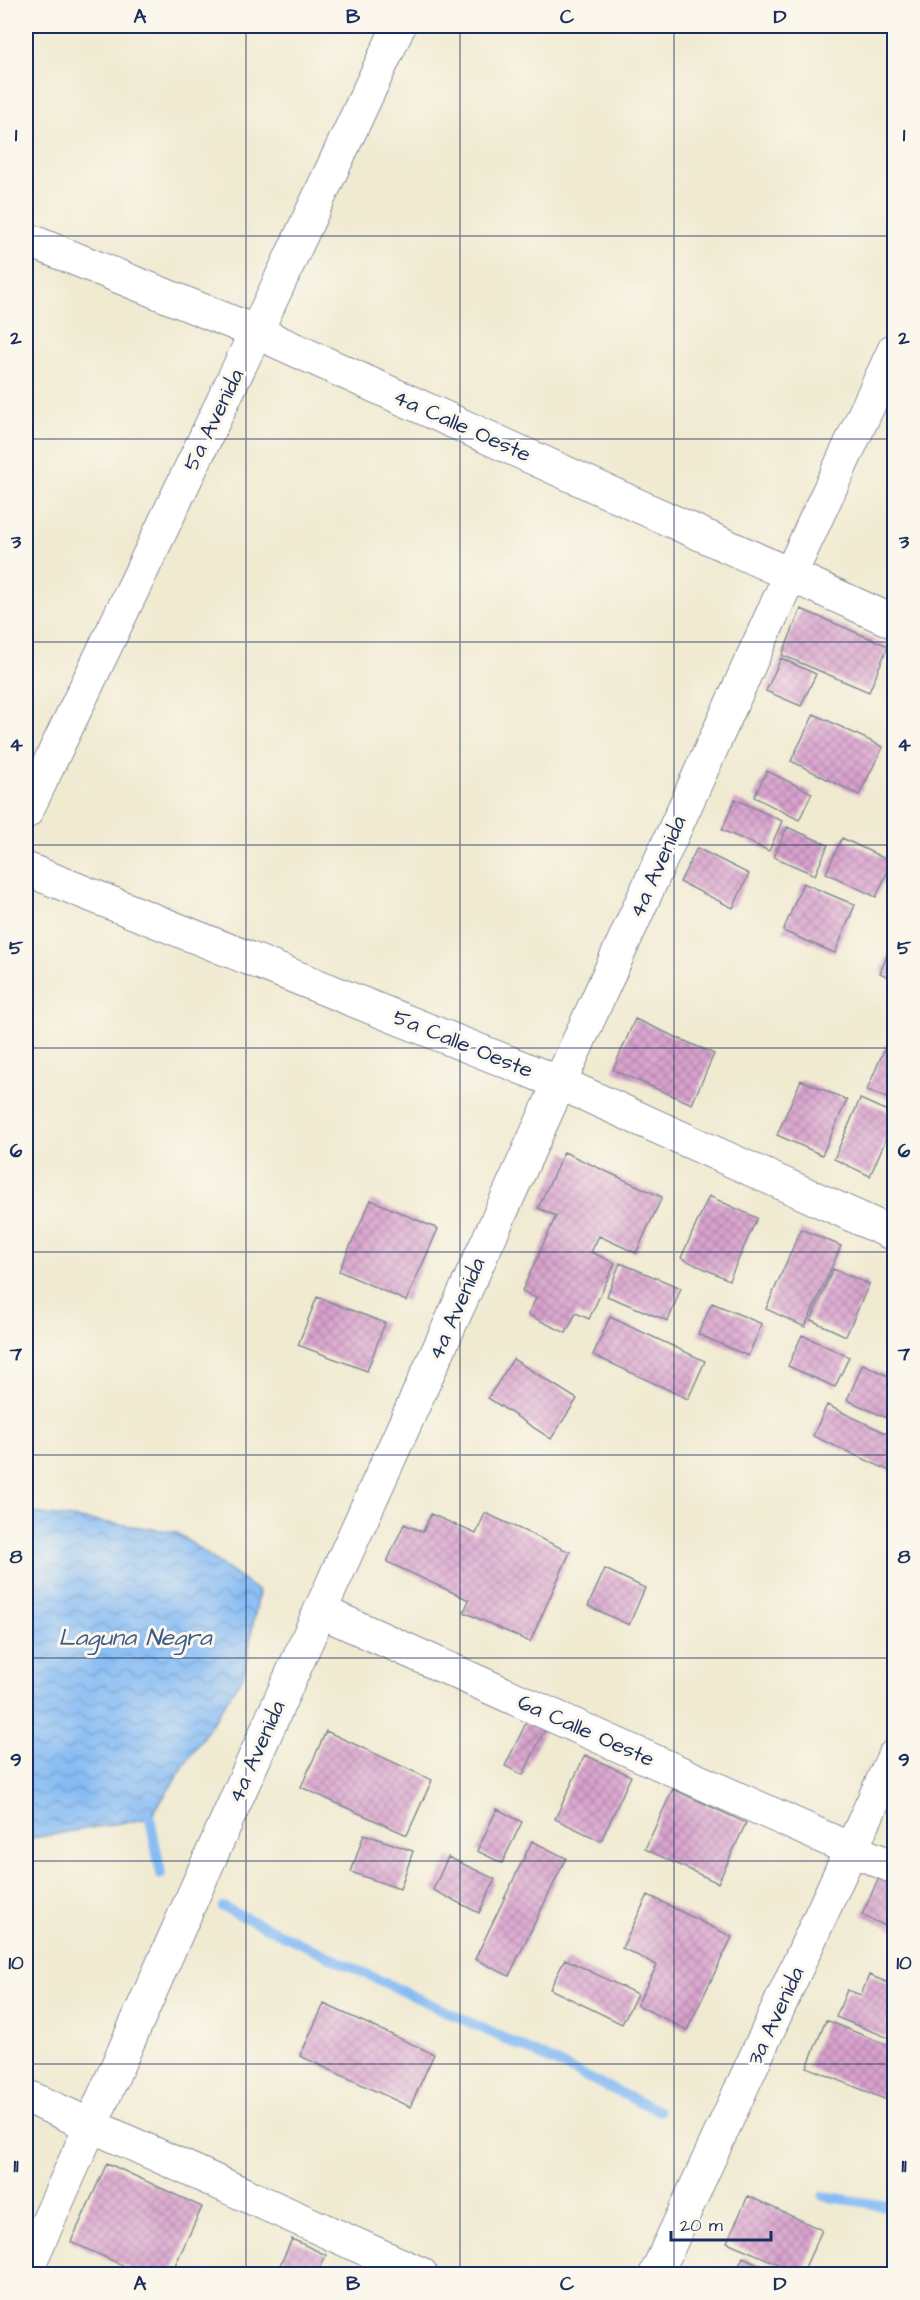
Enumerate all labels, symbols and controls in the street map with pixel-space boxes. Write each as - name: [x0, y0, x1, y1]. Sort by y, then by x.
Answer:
- text: A: [134, 3, 147, 31]
- text: B: [346, 3, 361, 31]
- text: C: [560, 3, 575, 31]
- text: D: [774, 3, 787, 31]
- text: 1: [15, 121, 18, 149]
- text: 1: [903, 121, 906, 149]
- text: 2: [9, 324, 22, 352]
- text: 2: [897, 324, 910, 352]
- street label: 5a Avenida: [176, 364, 252, 476]
- street label: 4a Calle Oeste: [388, 382, 536, 470]
- text: 3: [10, 528, 22, 556]
- text: 3: [898, 528, 910, 556]
- text: 4: [9, 731, 23, 759]
- text: 4: [897, 731, 911, 759]
- street label: 4a Avenida: [622, 811, 694, 923]
- text: 5: [9, 934, 24, 962]
- text: 5: [897, 934, 912, 962]
- street label: 5a Calle Oeste: [388, 1002, 538, 1086]
- text: 6: [10, 1137, 23, 1165]
- text: 6: [898, 1137, 911, 1165]
- street label: 4a Avenida: [421, 1253, 493, 1365]
- text: 7: [9, 1340, 23, 1368]
- text: 7: [897, 1340, 911, 1368]
- text: 8: [10, 1543, 23, 1571]
- text: 8: [898, 1543, 911, 1571]
- water label: Laguna Negra: [58, 1621, 213, 1656]
- street label: 6a Calle Oeste: [513, 1687, 659, 1775]
- street label: 4a Avenida: [221, 1696, 293, 1808]
- text: 9: [10, 1746, 22, 1774]
- text: 9: [898, 1746, 910, 1774]
- text: 10: [8, 1949, 24, 1977]
- text: 10: [896, 1949, 912, 1977]
- street label: 3a Avenida: [740, 1962, 812, 2070]
- text: 11: [13, 2152, 19, 2180]
- text: 11: [901, 2152, 907, 2180]
- scale bar: [671, 2204, 772, 2242]
- text: 20 m: [680, 2213, 723, 2238]
- text: A: [134, 2270, 147, 2298]
- text: B: [346, 2270, 361, 2298]
- text: C: [560, 2270, 575, 2298]
- text: D: [774, 2270, 787, 2298]

